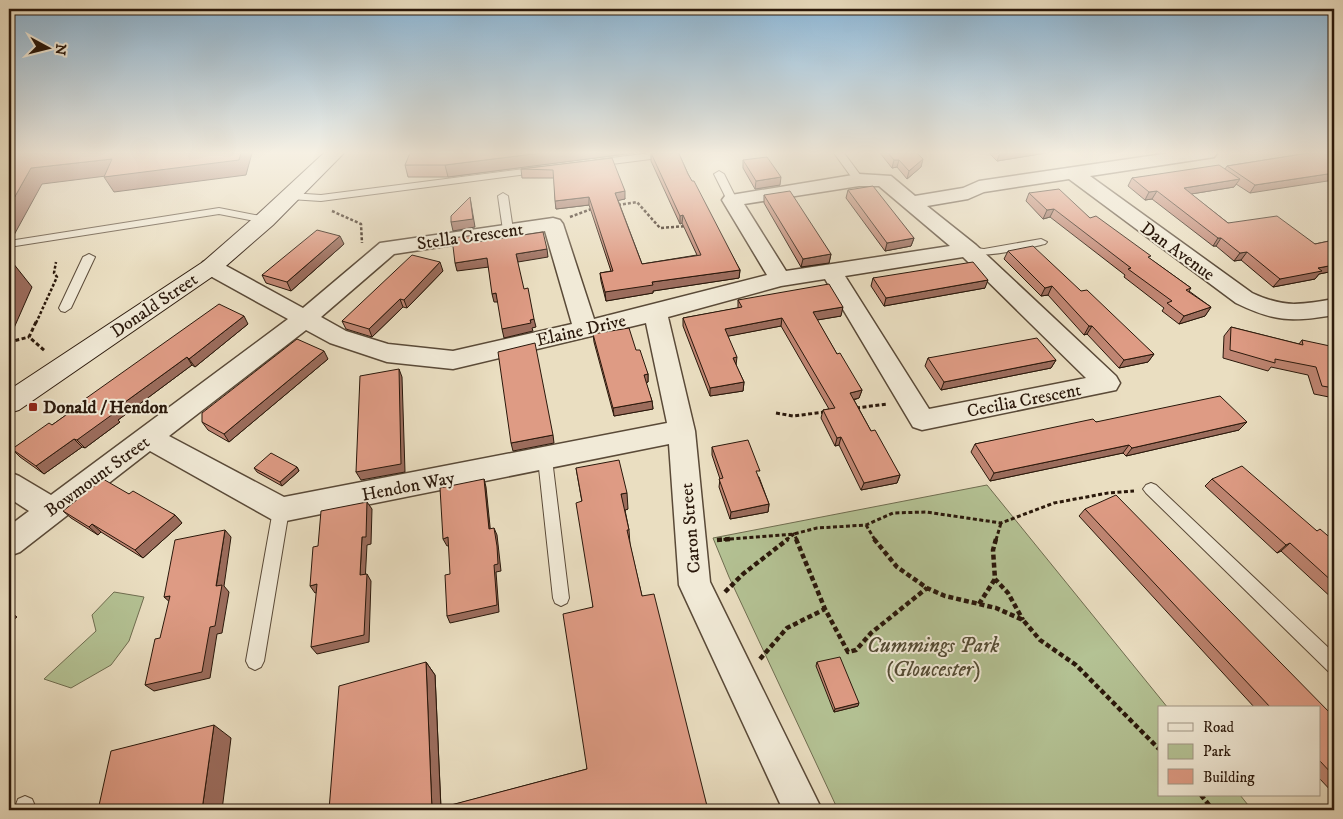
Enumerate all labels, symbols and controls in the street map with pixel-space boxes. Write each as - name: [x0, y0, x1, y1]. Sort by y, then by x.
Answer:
- north arrow: [22, 22, 72, 72]
- text: N: [50, 43, 70, 57]
- street label: Dan Avenue: [1136, 218, 1219, 286]
- street label: Stella Crescent: [415, 219, 525, 255]
- street label: Donald Street: [107, 269, 202, 343]
- street label: Elaine Drive: [534, 310, 628, 352]
- street label: Cecilia Crescent: [965, 379, 1083, 423]
- place label: Donald / Hendon: [43, 397, 169, 419]
- marker: Donald / Hendon: [27, 401, 39, 413]
- street label: Bowmount Street: [41, 431, 154, 522]
- street label: Hendon Way: [360, 467, 457, 507]
- street label: Caron Street: [676, 481, 706, 574]
- park label: Cummings Park (Gloucester): [867, 633, 999, 683]
- legend: [1158, 706, 1320, 796]
- text: Road: [1203, 718, 1235, 737]
- text: Park: [1203, 742, 1232, 761]
- text: Building: [1203, 768, 1255, 787]

